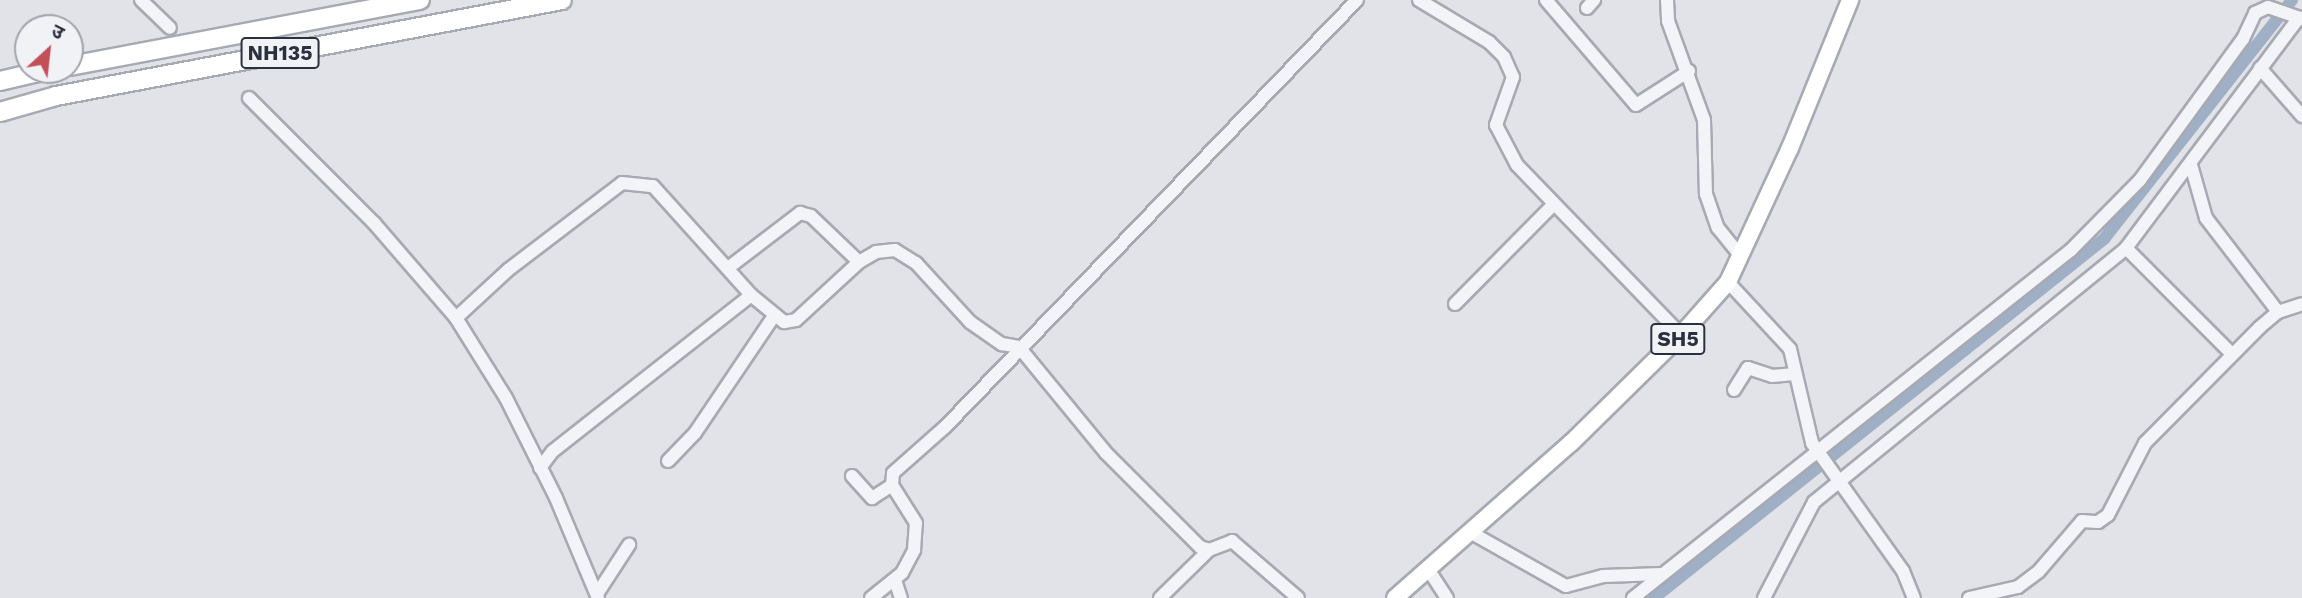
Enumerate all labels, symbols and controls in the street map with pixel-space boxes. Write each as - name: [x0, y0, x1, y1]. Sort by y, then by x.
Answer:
- north arrow: [14, 14, 84, 84]
- text: उ: [48, 19, 68, 44]
- road number: NH135: [240, 36, 320, 70]
- road number: SH5: [1650, 322, 1706, 356]

